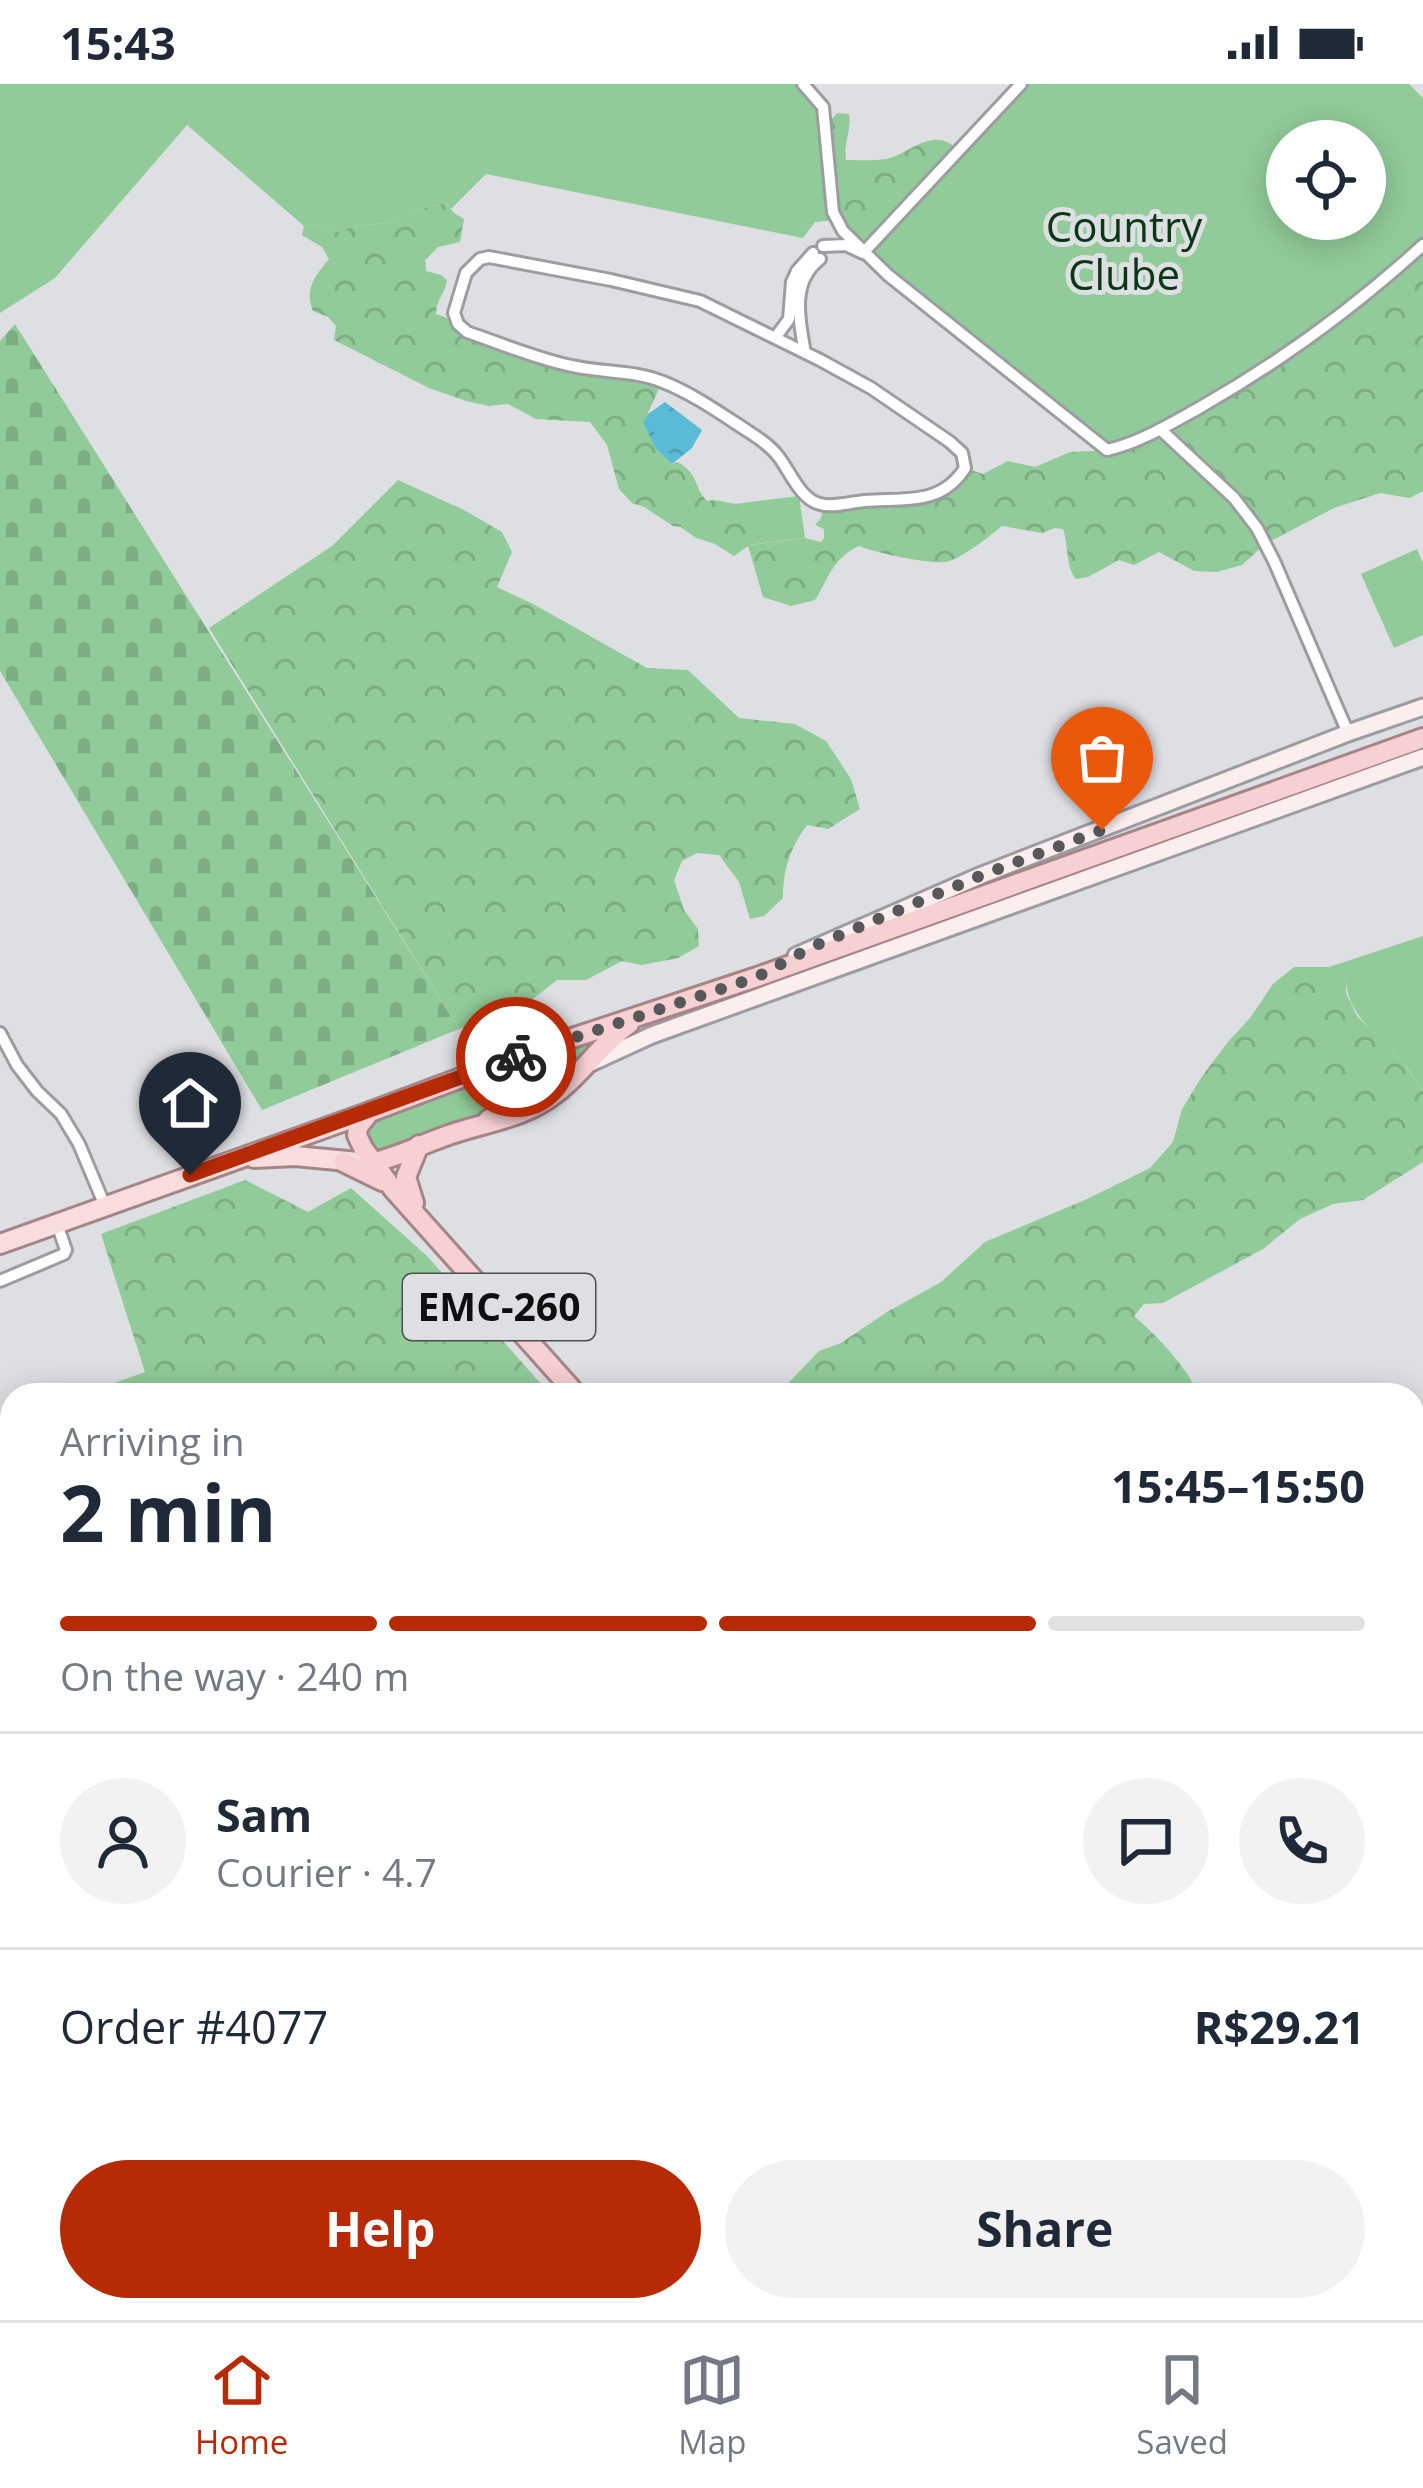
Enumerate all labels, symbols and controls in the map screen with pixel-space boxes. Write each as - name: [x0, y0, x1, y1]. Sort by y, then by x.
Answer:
- text: 15:43: [60, 12, 176, 73]
- map controls: [1266, 120, 1386, 240]
- button: locate: [1266, 120, 1386, 240]
- park label: Country Clube: [1046, 197, 1203, 302]
- pin: [1051, 707, 1153, 830]
- icon: bag: [1069, 725, 1135, 791]
- courier: [456, 997, 576, 1117]
- icon: bike: [483, 1024, 549, 1090]
- pin: [139, 1052, 241, 1175]
- icon: home: [157, 1070, 223, 1136]
- road number: EMC-260: [403, 1274, 595, 1340]
- text: Arriving in: [60, 1414, 245, 1467]
- text: 15:45–15:50: [1111, 1455, 1365, 1516]
- text: 2 min: [60, 1459, 277, 1565]
- text: On the way · 240 m: [60, 1649, 409, 1702]
- button: person: [60, 1778, 186, 1904]
- button: chat: [1083, 1778, 1209, 1904]
- button: phone: [1239, 1778, 1365, 1904]
- text: Sam: [216, 1784, 312, 1845]
- text: Courier · 4.7: [216, 1845, 437, 1898]
- text: Order #4077: [60, 1996, 328, 2057]
- text: R$29.21: [1194, 1996, 1365, 2057]
- button: Help: [60, 2160, 701, 2298]
- button: Share: [725, 2160, 1365, 2298]
- tab: Home: [195, 2347, 288, 2464]
- tab: Map: [678, 2347, 746, 2464]
- tab: Saved: [1136, 2347, 1228, 2464]

